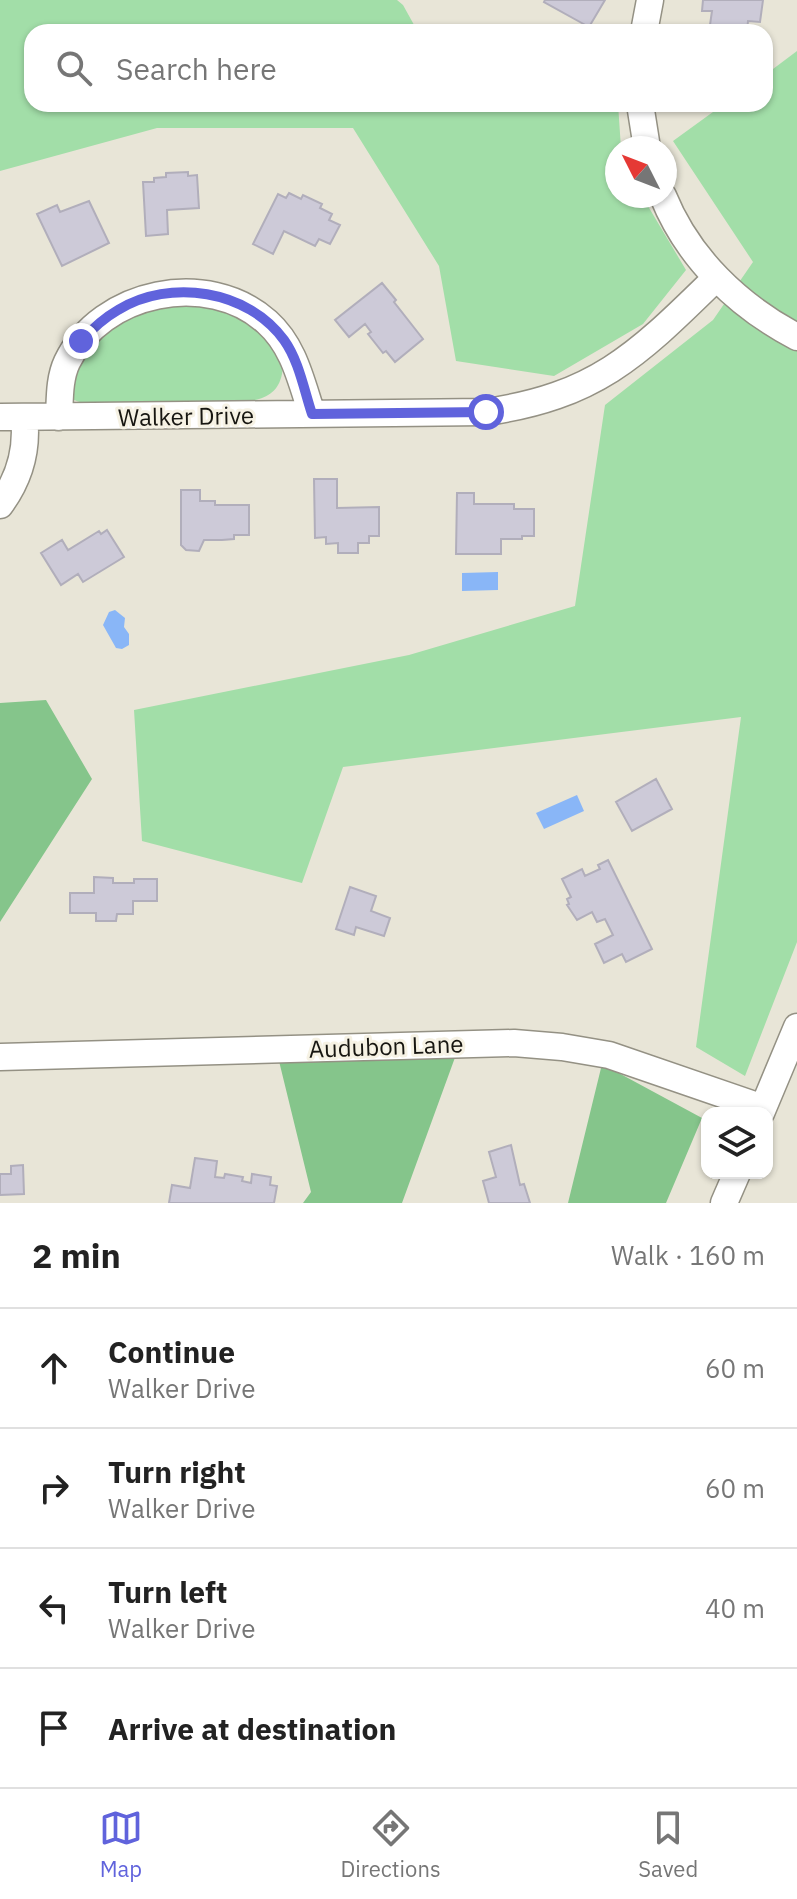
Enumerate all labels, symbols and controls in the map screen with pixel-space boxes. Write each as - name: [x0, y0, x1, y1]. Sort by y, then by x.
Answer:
- search box: [24, 24, 773, 112]
- icon: search: [52, 46, 96, 90]
- text: Search here: [116, 49, 277, 88]
- north arrow: [605, 136, 677, 208]
- route end: [63, 323, 99, 359]
- route start: [468, 394, 504, 430]
- street label: Walker Drive: [118, 399, 254, 433]
- street label: Audubon Lane: [308, 1027, 464, 1065]
- map controls: [701, 1107, 773, 1179]
- button: layers: [701, 1107, 773, 1179]
- text: 2 min: [32, 1233, 121, 1277]
- text: Walk · 160 m: [611, 1238, 765, 1272]
- text: Continue: [108, 1332, 235, 1371]
- icon: ahead: [32, 1346, 76, 1390]
- text: 60 m: [705, 1351, 765, 1385]
- text: Walker Drive: [108, 1371, 255, 1405]
- text: Turn right: [108, 1452, 246, 1491]
- icon: right: [32, 1466, 76, 1510]
- text: 60 m: [705, 1471, 765, 1505]
- text: Walker Drive: [108, 1491, 255, 1525]
- text: Turn left: [108, 1572, 227, 1611]
- icon: left: [32, 1586, 76, 1630]
- text: 40 m: [705, 1591, 765, 1625]
- text: Walker Drive: [108, 1611, 255, 1645]
- icon: arrive: [32, 1706, 76, 1750]
- text: Arrive at destination: [108, 1709, 396, 1748]
- tab: Map: [99, 1806, 143, 1883]
- tab: Directions: [341, 1806, 441, 1883]
- tab: Saved: [638, 1806, 698, 1883]

